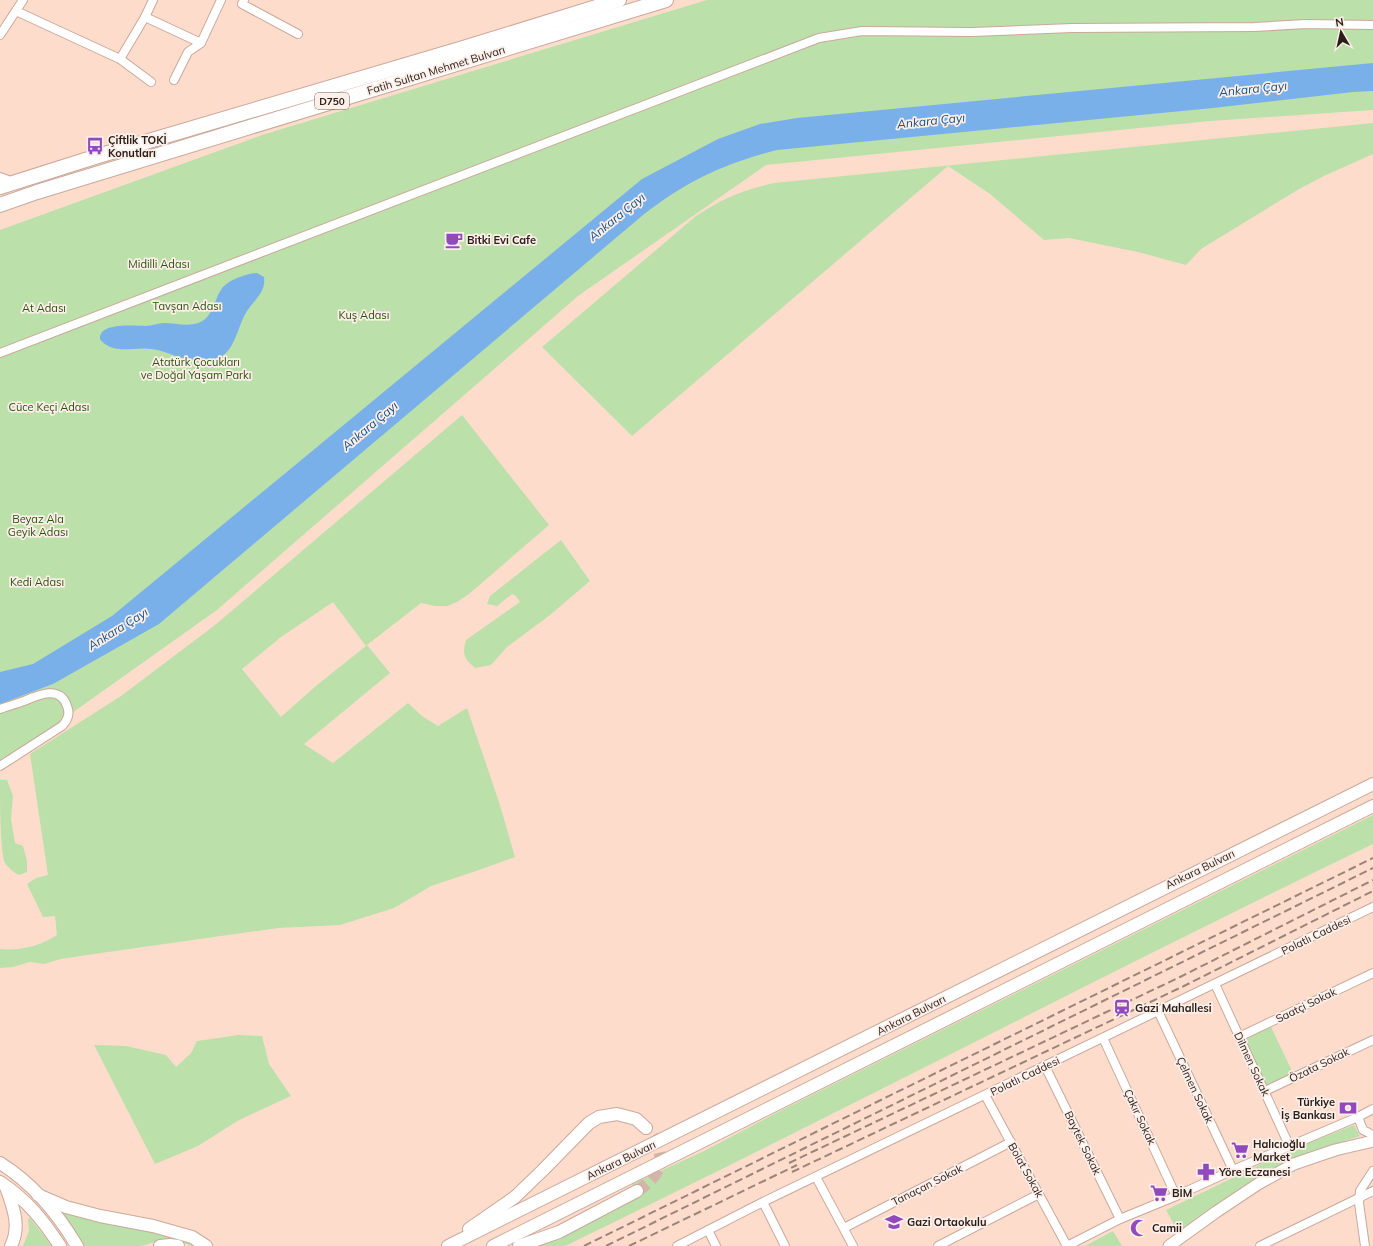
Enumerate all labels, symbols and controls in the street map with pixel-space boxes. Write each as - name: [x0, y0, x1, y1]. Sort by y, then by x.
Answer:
- north arrow: [1321, 12, 1361, 52]
- text: N: [1334, 15, 1345, 30]
- street label: Fatih Sultan Mehmet Bulvarı: [365, 42, 507, 98]
- water label: Ankara Çayı: [1217, 77, 1288, 100]
- road number: D750: [315, 93, 349, 109]
- water label: Ankara Çayı: [895, 109, 966, 132]
- place label: Çiftlik TOKİ Konutları: [108, 132, 167, 160]
- bus stop icon: Çiftlik TOKİ Konutları: [85, 136, 105, 156]
- water label: Ankara Çayı: [585, 189, 648, 245]
- cafe icon: Bitki Evi Cafe: [444, 230, 464, 250]
- place label: Bitki Evi Cafe: [467, 233, 536, 247]
- park label: Midilli Adası: [128, 257, 190, 271]
- park label: Tavşan Adası: [153, 299, 221, 313]
- park label: At Adası: [22, 301, 66, 315]
- park label: Kuş Adası: [339, 308, 389, 322]
- park label: Atatürk Çocukları ve Doğal Yaşam Parkı: [141, 355, 251, 382]
- water label: Ankara Çayı: [338, 398, 401, 454]
- park label: Cüce Keçi Adası: [8, 400, 90, 414]
- park label: Beyaz Ala Geyik Adası: [8, 512, 68, 539]
- park label: Kedi Adası: [10, 575, 64, 589]
- water label: Ankara Çayı: [84, 604, 151, 654]
- street label: Ankara Bulvarı: [1163, 846, 1237, 892]
- street label: Polatlı Caddesi: [1279, 912, 1353, 958]
- street label: Saatçi Sokak: [1273, 984, 1339, 1026]
- street label: Ankara Bulvarı: [874, 992, 948, 1038]
- station icon: Gazi Mahallesi: [1112, 998, 1132, 1018]
- place label: Gazi Mahallesi: [1135, 1001, 1212, 1015]
- street label: Dilmen Sokak: [1231, 1030, 1273, 1099]
- street label: Özata Sokak: [1287, 1044, 1352, 1086]
- street label: Polatlı Caddesi: [988, 1053, 1062, 1099]
- street label: Çelmen Sokak: [1174, 1055, 1217, 1126]
- street label: Çakır Sokak: [1121, 1087, 1159, 1147]
- place label: Türkiye İş Bankası: [1281, 1095, 1335, 1122]
- bank icon: Türkiye İş Bankası: [1338, 1098, 1358, 1118]
- street label: Baytek Sokak: [1062, 1109, 1105, 1178]
- street label: Ankara Bulvarı: [584, 1137, 658, 1183]
- place label: Halıcıoğlu Market: [1253, 1137, 1305, 1164]
- street label: Bolat Sokak: [1005, 1140, 1047, 1200]
- supermarket icon: Halıcıoğlu Market: [1230, 1140, 1250, 1160]
- street label: Tanaçan Sokak: [889, 1161, 965, 1209]
- pharmacy icon: Yöre Eczanesi: [1196, 1162, 1216, 1182]
- place label: Yöre Eczanesi: [1218, 1165, 1291, 1179]
- supermarket icon: BİM: [1149, 1183, 1169, 1203]
- place label: BİM: [1172, 1185, 1192, 1200]
- school or university icon: Gazi Ortaokulu: [884, 1212, 904, 1232]
- place label: Gazi Ortaokulu: [907, 1215, 986, 1229]
- mosque icon: Camii: [1129, 1218, 1149, 1238]
- place label: Camii: [1152, 1221, 1182, 1235]

